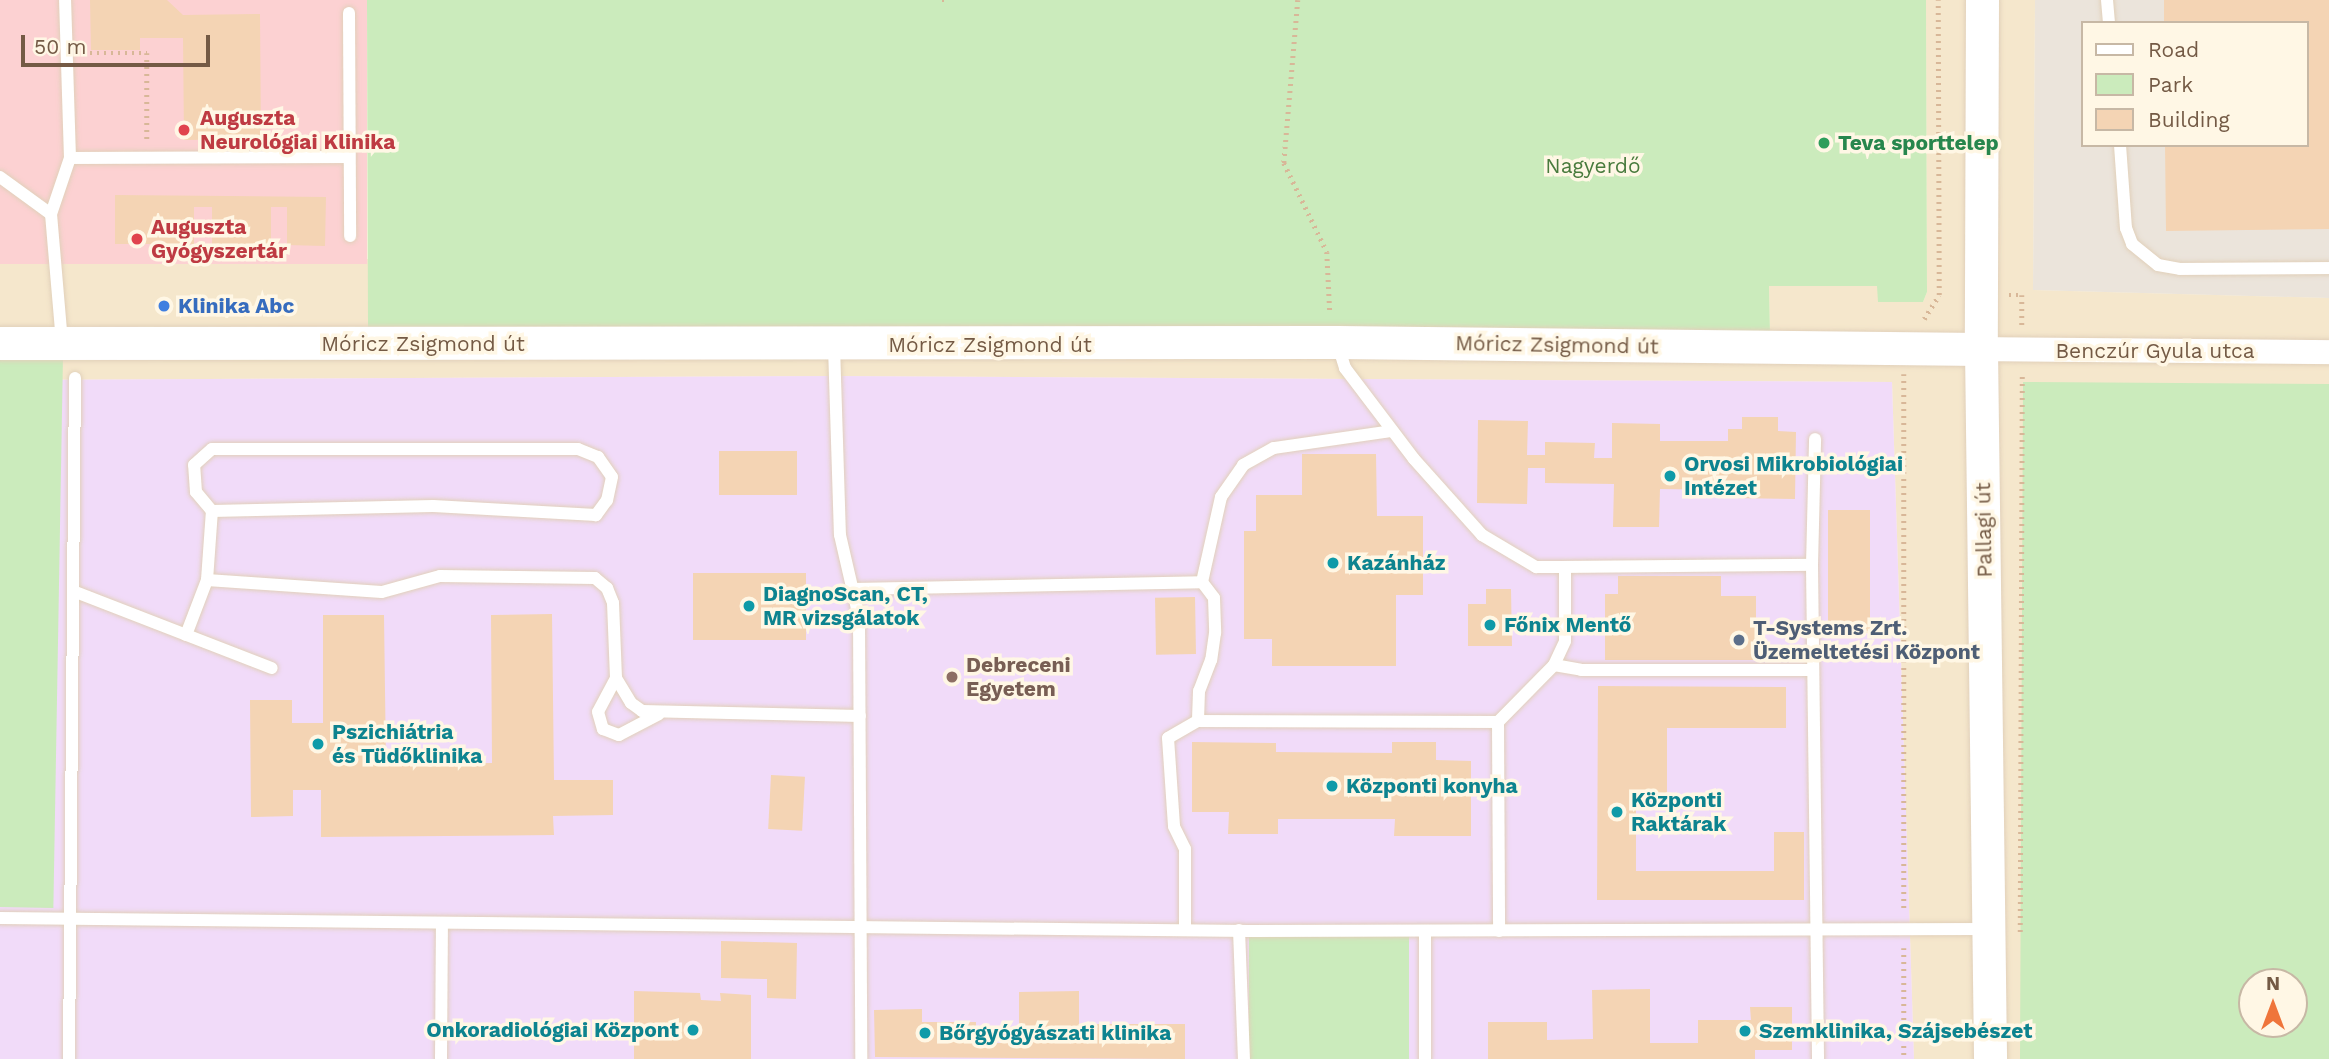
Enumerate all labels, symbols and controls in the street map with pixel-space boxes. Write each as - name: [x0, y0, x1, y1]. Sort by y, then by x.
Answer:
- scale bar: [24, 21, 214, 65]
- legend: [2080, 21, 2308, 147]
- text: 50 m: [34, 34, 86, 59]
- text: Road: [2148, 37, 2199, 62]
- text: Park: [2148, 72, 2193, 97]
- place label: Auguszta Neurológiai Klinika: [200, 105, 395, 155]
- text: Building: [2148, 107, 2230, 132]
- marker: Auguszta Neurológiai Klinika: [174, 120, 194, 140]
- place label: Teva sporttelep: [1838, 130, 1999, 156]
- marker: Teva sporttelep: [1816, 135, 1832, 151]
- park label: Nagyerdő: [1545, 153, 1641, 179]
- place label: Auguszta Gyógyszertár: [151, 214, 287, 264]
- marker: Auguszta Gyógyszertár: [129, 231, 145, 247]
- place label: Klinika Abc: [178, 293, 295, 319]
- marker: Klinika Abc: [156, 298, 172, 314]
- street label: Móricz Zsigmond út: [321, 331, 525, 357]
- street label: Móricz Zsigmond út: [1455, 331, 1659, 359]
- street label: Móricz Zsigmond út: [888, 332, 1092, 358]
- street label: Benczúr Gyula utca: [2055, 338, 2255, 364]
- place label: Orvosi Mikrobiológiai Intézet: [1684, 451, 1903, 501]
- marker: Orvosi Mikrobiológiai Intézet: [1662, 468, 1678, 484]
- street label: Pallagi út: [1971, 482, 1997, 578]
- place label: Kazánház: [1347, 550, 1446, 576]
- marker: Kazánház: [1325, 555, 1341, 571]
- place label: DiagnoScan, CT, MR vizsgálatok: [763, 581, 928, 631]
- marker: DiagnoScan, CT, MR vizsgálatok: [741, 598, 757, 614]
- place label: Főnix Mentő: [1504, 612, 1632, 638]
- place label: T-Systems Zrt. Üzemeltetési Központ: [1753, 615, 1980, 665]
- marker: Főnix Mentő: [1482, 617, 1498, 633]
- marker: T-Systems Zrt. Üzemeltetési Központ: [1731, 632, 1747, 648]
- place label: Debreceni Egyetem: [966, 652, 1071, 702]
- marker: Debreceni Egyetem: [944, 669, 960, 685]
- place label: Pszichiátria és Tüdőklinika: [332, 719, 483, 769]
- marker: Pszichiátria és Tüdőklinika: [310, 736, 326, 752]
- place label: Központi konyha: [1346, 773, 1518, 799]
- marker: Központi konyha: [1324, 778, 1340, 794]
- place label: Központi Raktárak: [1631, 787, 1726, 837]
- marker: Központi Raktárak: [1609, 804, 1625, 820]
- north arrow: [2238, 968, 2308, 1038]
- text: N: [2266, 972, 2280, 995]
- place label: Onkoradiológiai Központ: [426, 1017, 679, 1043]
- place label: Szemklinika, Szájsebészet: [1759, 1018, 2032, 1044]
- place label: Bőrgyógyászati klinika: [939, 1020, 1171, 1046]
- marker: Onkoradiológiai Központ: [685, 1022, 701, 1038]
- marker: Szemklinika, Szájsebészet: [1737, 1023, 1753, 1039]
- marker: Bőrgyógyászati klinika: [917, 1025, 933, 1041]

